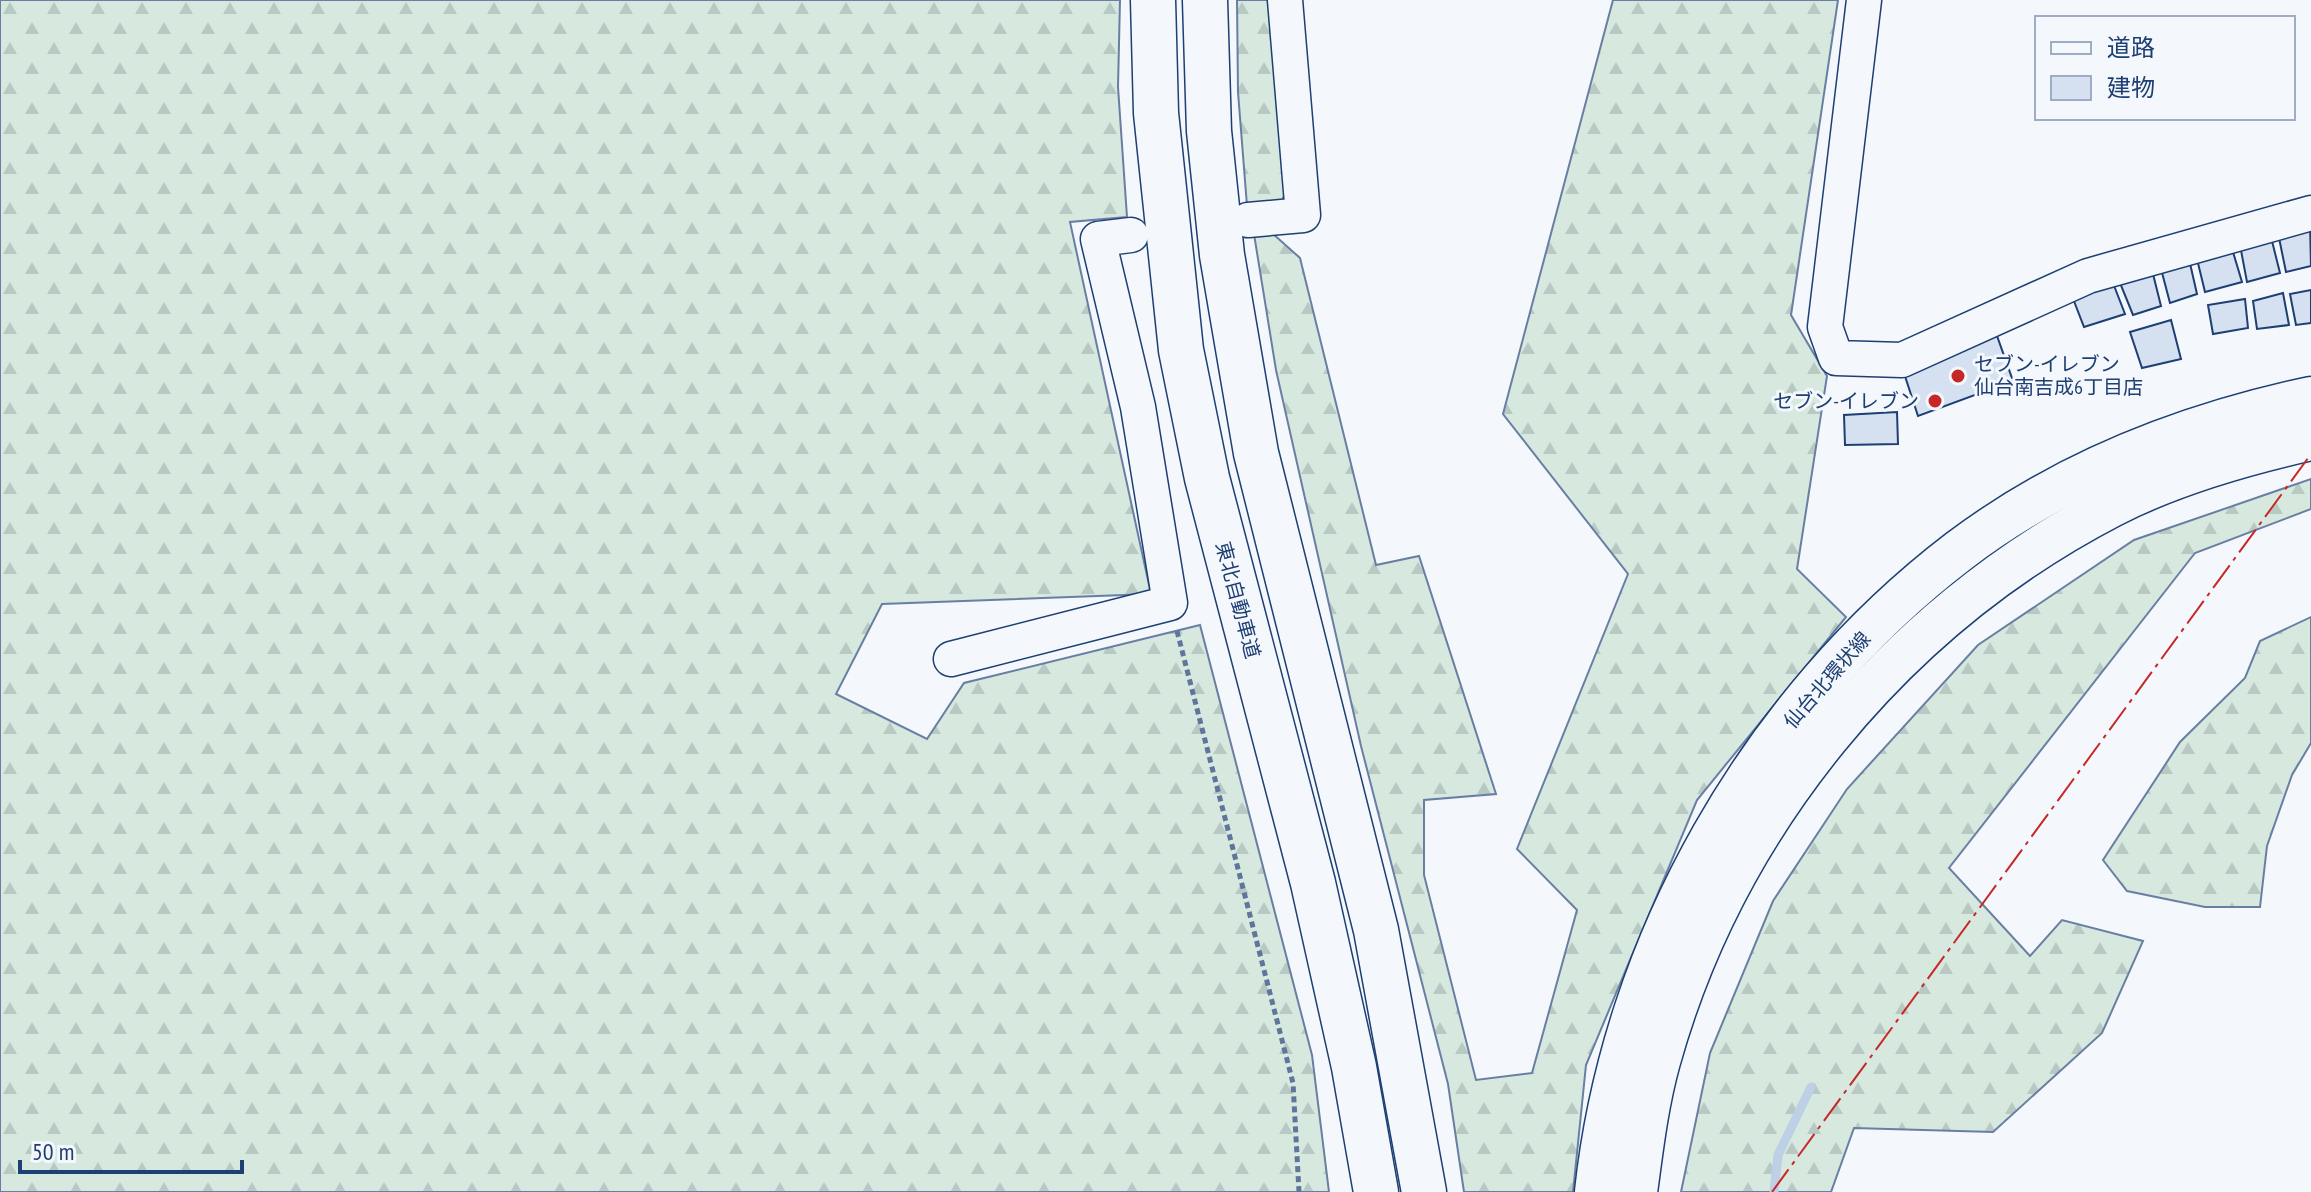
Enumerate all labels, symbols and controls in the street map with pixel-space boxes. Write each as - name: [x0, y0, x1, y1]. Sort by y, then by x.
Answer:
- legend: [2035, 16, 2295, 120]
- text: 道路: [2107, 32, 2155, 63]
- text: 建物: [2107, 72, 2155, 103]
- place label: セブン-イレブン 仙台南吉成6丁目店: [1974, 351, 2143, 400]
- marker: セブン-イレブン 仙台南吉成6丁目店: [1949, 367, 1967, 385]
- place label: セブン-イレブン: [1773, 388, 1919, 414]
- marker: セブン-イレブン: [1926, 392, 1944, 410]
- street label: 東北自動車道: [1210, 539, 1266, 661]
- street label: 仙台北環状線: [1778, 626, 1876, 734]
- scale bar: [20, 1124, 242, 1174]
- text: 50 m: [32, 1136, 74, 1167]

